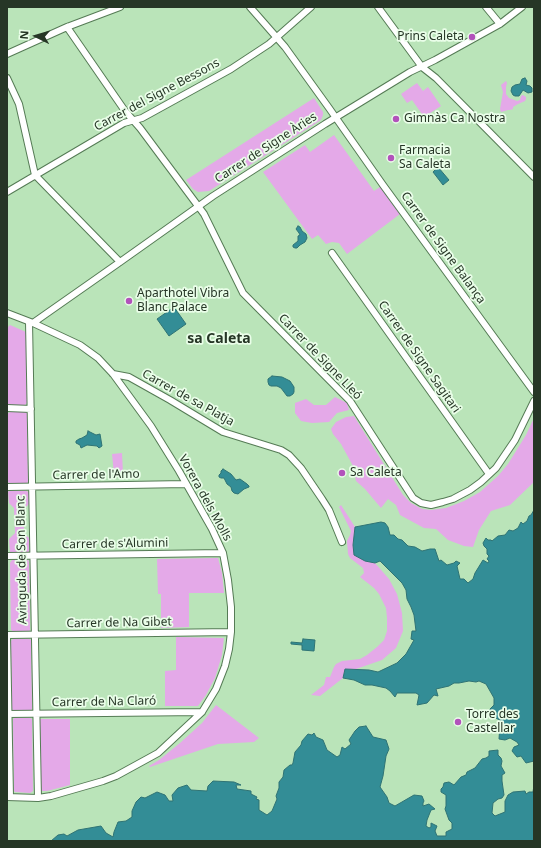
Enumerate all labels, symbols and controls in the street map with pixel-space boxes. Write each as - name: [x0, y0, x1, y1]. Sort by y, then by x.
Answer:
- north arrow: [16, 16, 56, 56]
- text: N: [16, 30, 31, 40]
- place label: Prins Caleta: [397, 30, 464, 44]
- marker: Prins Caleta: [467, 32, 477, 42]
- street label: Carrer del Signe Bessons: [92, 56, 222, 134]
- street label: Carrer de Signe Àries: [212, 110, 320, 186]
- place label: Gimnàs Ca Nostra: [404, 112, 505, 126]
- marker: Gimnàs Ca Nostra: [391, 114, 401, 124]
- place label: Farmacia Sa Caleta: [399, 144, 451, 172]
- marker: Farmacia Sa Caleta: [386, 153, 396, 163]
- street label: Carrer de Signe Balança: [398, 189, 488, 307]
- place label: Aparthotel Vibra Blanc Palace: [137, 287, 229, 315]
- marker: Aparthotel Vibra Blanc Palace: [124, 296, 134, 306]
- street label: Carrer de Signe Sagitari: [375, 298, 463, 416]
- street label: Carrer de Signe Lleó: [275, 311, 365, 403]
- district label: sa Caleta: [187, 331, 251, 347]
- street label: Carrer de sa Platja: [139, 367, 237, 429]
- street label: Vorera dels Molls: [175, 452, 235, 544]
- place label: Sa Caleta: [350, 466, 402, 480]
- street label: Carrer de l'Amo: [52, 467, 140, 483]
- marker: Sa Caleta: [337, 468, 347, 478]
- street label: Avinguda de Son Blanc: [14, 496, 30, 624]
- street label: Carrer de s'Alumini: [62, 536, 168, 552]
- street label: Carrer de Na Gibet: [66, 615, 172, 631]
- street label: Carrer de Na Claró: [52, 694, 156, 710]
- place label: Torre des Castellar: [466, 708, 519, 736]
- marker: Torre des Castellar: [453, 717, 463, 727]

